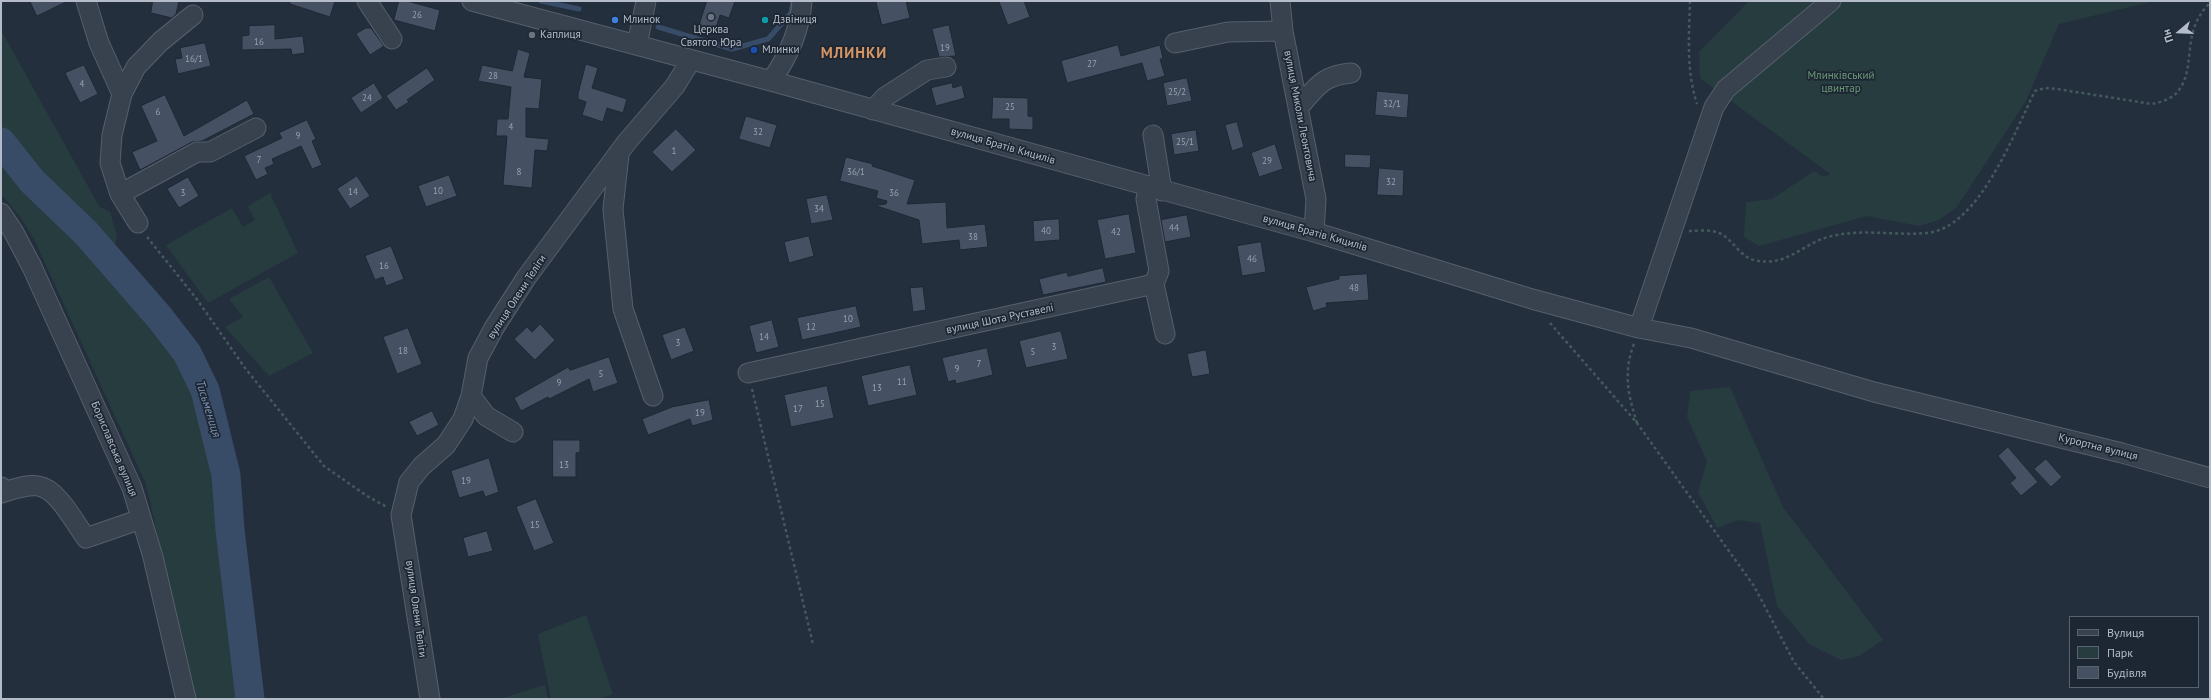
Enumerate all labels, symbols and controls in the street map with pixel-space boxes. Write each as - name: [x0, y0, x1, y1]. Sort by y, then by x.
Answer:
- house number: 26: [412, 10, 422, 20]
- marker: Церква Святого Юра: [706, 12, 716, 22]
- north arrow: [2159, 12, 2199, 52]
- place label: Млинок: [623, 13, 660, 27]
- place label: Дзвіниця: [773, 13, 817, 27]
- marker: Млинок: [610, 15, 620, 25]
- marker: Дзвіниця: [760, 15, 770, 25]
- place label: Церква Святого Юра: [680, 23, 742, 49]
- place label: Каплиця: [540, 28, 581, 42]
- text: Пн: [2159, 28, 2176, 44]
- marker: Каплиця: [527, 30, 537, 40]
- house number: 16: [254, 37, 264, 47]
- place label: Млинки: [762, 43, 799, 57]
- house number: 19: [940, 43, 950, 53]
- marker: Млинки: [749, 45, 759, 55]
- district label: МЛИНКИ: [821, 45, 887, 63]
- street label: вулиця Миколи Леонтовича: [1281, 49, 1319, 183]
- house number: 16/1: [185, 54, 203, 64]
- house number: 27: [1087, 59, 1097, 69]
- park label: Млинківський цвинтар: [1807, 69, 1875, 95]
- house number: 28: [488, 71, 498, 81]
- house number: 4: [80, 79, 84, 89]
- house number: 25/2: [1168, 87, 1186, 97]
- house number: 24: [362, 93, 372, 103]
- house number: 32/1: [1383, 99, 1401, 109]
- house number: 25: [1005, 102, 1015, 112]
- house number: 6: [156, 107, 160, 117]
- house number: 4: [509, 122, 513, 132]
- street label: вулиця Братів Кицилів: [949, 125, 1057, 167]
- house number: 32: [753, 127, 763, 137]
- house number: 9: [296, 131, 300, 141]
- house number: 25/1: [1176, 137, 1194, 147]
- house number: 1: [672, 146, 676, 156]
- house number: 7: [257, 155, 261, 165]
- house number: 29: [1262, 156, 1272, 166]
- house number: 8: [517, 167, 521, 177]
- house number: 36/1: [847, 167, 865, 177]
- house number: 32: [1386, 177, 1396, 187]
- house number: 10: [433, 186, 443, 196]
- house number: 14: [348, 187, 358, 197]
- house number: 3: [181, 188, 185, 198]
- house number: 36: [889, 188, 899, 198]
- house number: 34: [814, 204, 824, 214]
- street label: вулиця Братів Кицилів: [1261, 212, 1369, 254]
- house number: 44: [1169, 223, 1179, 233]
- house number: 40: [1041, 226, 1051, 236]
- house number: 42: [1111, 227, 1121, 237]
- house number: 38: [968, 232, 978, 242]
- street label: вулиця Олени Теліги: [485, 252, 549, 342]
- house number: 46: [1247, 254, 1257, 264]
- house number: 16: [379, 261, 389, 271]
- house number: 48: [1349, 283, 1359, 293]
- street label: вулиця Шота Руставелі: [945, 301, 1055, 337]
- house number: 10: [843, 314, 853, 324]
- house number: 12: [806, 322, 816, 332]
- house number: 14: [759, 332, 769, 342]
- house number: 3: [676, 338, 680, 348]
- house number: 3: [1052, 342, 1056, 352]
- house number: 18: [398, 346, 408, 356]
- house number: 5: [1031, 347, 1035, 357]
- house number: 7: [977, 359, 981, 369]
- house number: 9: [955, 364, 959, 374]
- house number: 5: [599, 369, 603, 379]
- house number: 11: [897, 377, 907, 387]
- house number: 9: [557, 378, 561, 388]
- water label: Тисьмениця: [192, 379, 224, 439]
- house number: 13: [872, 383, 882, 393]
- street label: Бориславська вулиця: [88, 399, 140, 499]
- house number: 15: [815, 399, 825, 409]
- house number: 17: [793, 404, 803, 414]
- house number: 19: [695, 408, 705, 418]
- street label: Курортна вулиця: [2057, 431, 2139, 463]
- house number: 13: [559, 460, 569, 470]
- house number: 19: [461, 476, 471, 486]
- house number: 15: [530, 520, 540, 530]
- street label: вулиця Олени Теліги: [403, 560, 429, 658]
- legend: [2069, 616, 2199, 688]
- text: Вулиця: [2107, 625, 2144, 640]
- text: Парк: [2107, 645, 2133, 660]
- text: Будівля: [2107, 665, 2146, 680]

